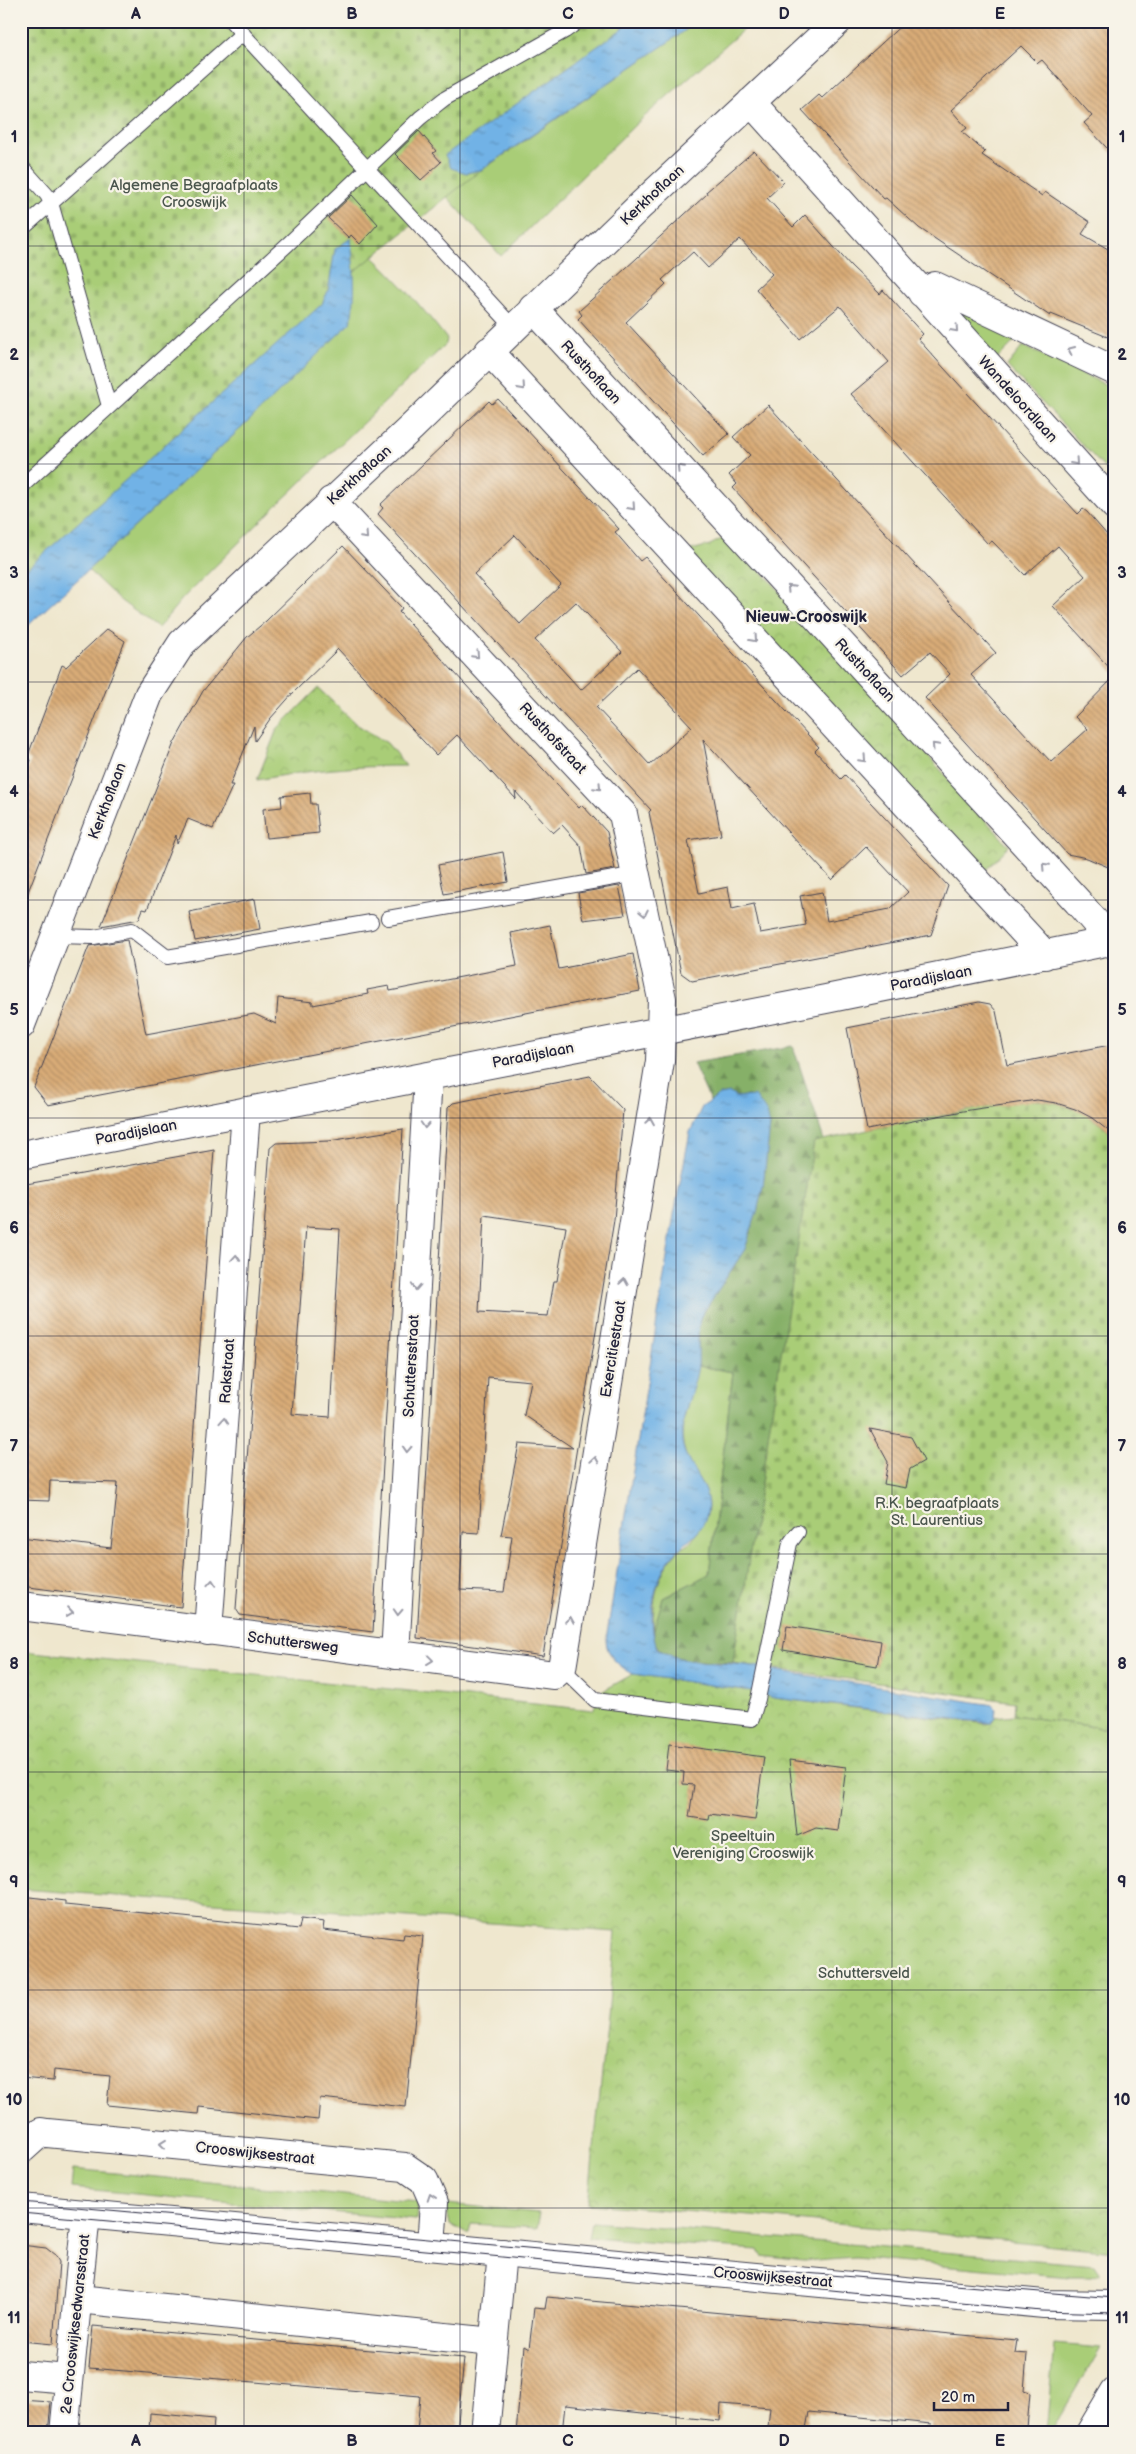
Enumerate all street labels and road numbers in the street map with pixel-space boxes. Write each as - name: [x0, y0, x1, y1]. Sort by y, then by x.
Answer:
- street label: Kerkhoflaan: [616, 161, 688, 230]
- street label: Rusthoflaan: [556, 336, 625, 408]
- street label: Wandeloordlaan: [974, 352, 1061, 447]
- street label: Kerkhoflaan: [323, 441, 396, 509]
- street label: Rusthoflaan: [830, 634, 899, 706]
- street label: Rusthofstraat: [515, 699, 591, 778]
- street label: Kerkhoflaan: [84, 760, 131, 842]
- street label: Paradijslaan: [889, 961, 974, 996]
- street label: Paradijslaan: [491, 1038, 576, 1073]
- street label: Paradijslaan: [94, 1115, 179, 1150]
- street label: Exercitiestraat: [596, 1299, 631, 1399]
- street label: Schuttersstraat: [399, 1314, 424, 1418]
- street label: Rakstraat: [216, 1337, 239, 1404]
- street label: Schuttersweg: [246, 1627, 340, 1658]
- street label: Crooswijksestraat: [194, 2138, 316, 2169]
- street label: 2e Crooswijksedwarsstraat: [57, 2233, 94, 2415]
- street label: Crooswijksestraat: [712, 2263, 834, 2292]

